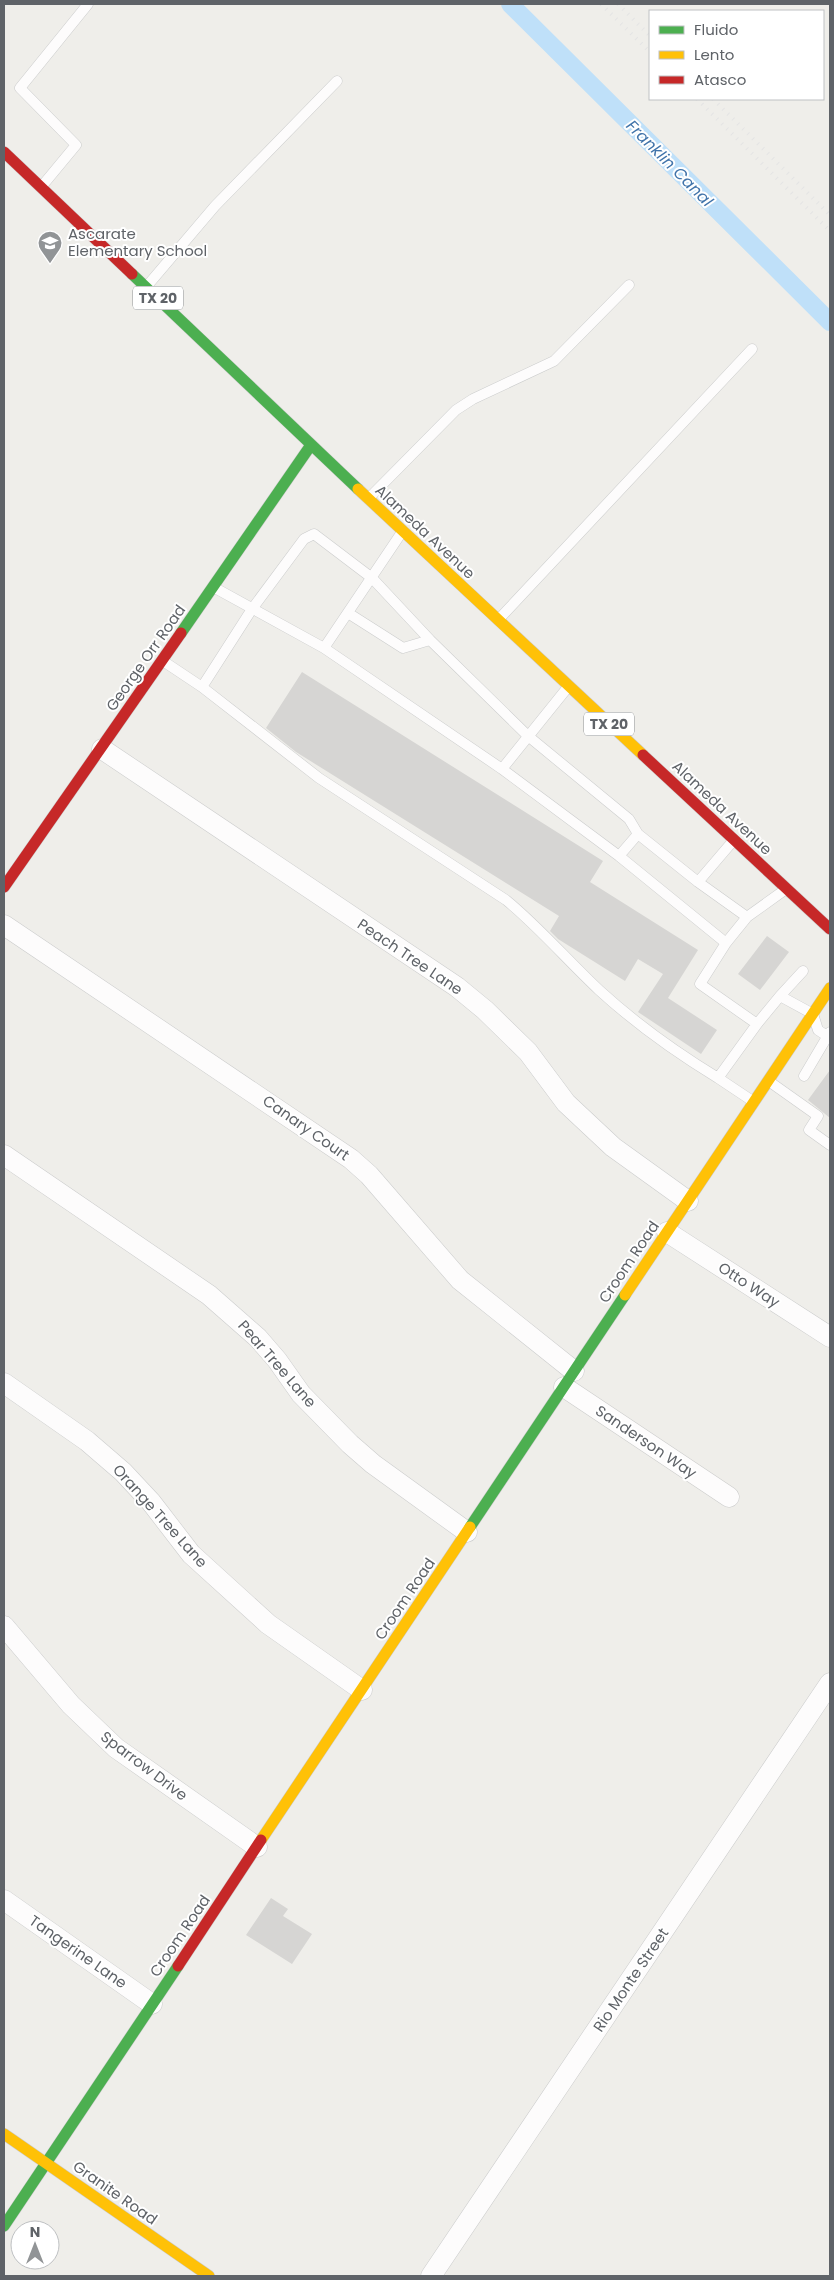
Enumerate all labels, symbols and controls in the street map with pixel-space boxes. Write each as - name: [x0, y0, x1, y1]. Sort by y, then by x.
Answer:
- legend: [649, 10, 824, 100]
- text: Fluido: [694, 19, 738, 40]
- text: Lento: [694, 44, 734, 65]
- text: Atasco: [694, 69, 746, 90]
- water label: Franklin Canal: [621, 115, 718, 212]
- place label: Ascarate Elementary School: [68, 223, 207, 261]
- school or university icon: Ascarate Elementary School: [37, 230, 63, 264]
- road number: TX 20: [133, 286, 183, 310]
- street label: Alameda Avenue: [371, 480, 480, 583]
- street label: George Orr Road: [101, 600, 190, 715]
- road number: TX 20: [584, 712, 634, 736]
- street label: Alameda Avenue: [668, 756, 777, 859]
- street label: Peach Tree Lane: [354, 914, 467, 1000]
- street label: Canary Court: [259, 1090, 354, 1165]
- street label: Croom Road: [593, 1217, 664, 1307]
- street label: Otto Way: [714, 1257, 785, 1313]
- street label: Pear Tree Lane: [234, 1315, 321, 1412]
- street label: Sanderson Way: [592, 1400, 701, 1484]
- street label: Orange Tree Lane: [108, 1459, 212, 1572]
- street label: Croom Road: [369, 1554, 440, 1644]
- street label: Sparrow Drive: [97, 1726, 192, 1805]
- street label: Croom Road: [144, 1891, 215, 1981]
- street label: Tangerine Lane: [25, 1910, 131, 1993]
- street label: Rio Monte Street: [588, 1924, 673, 2036]
- street label: Granite Road: [69, 2156, 162, 2229]
- north arrow: [10, 2220, 60, 2270]
- text: N: [30, 2222, 40, 2242]

